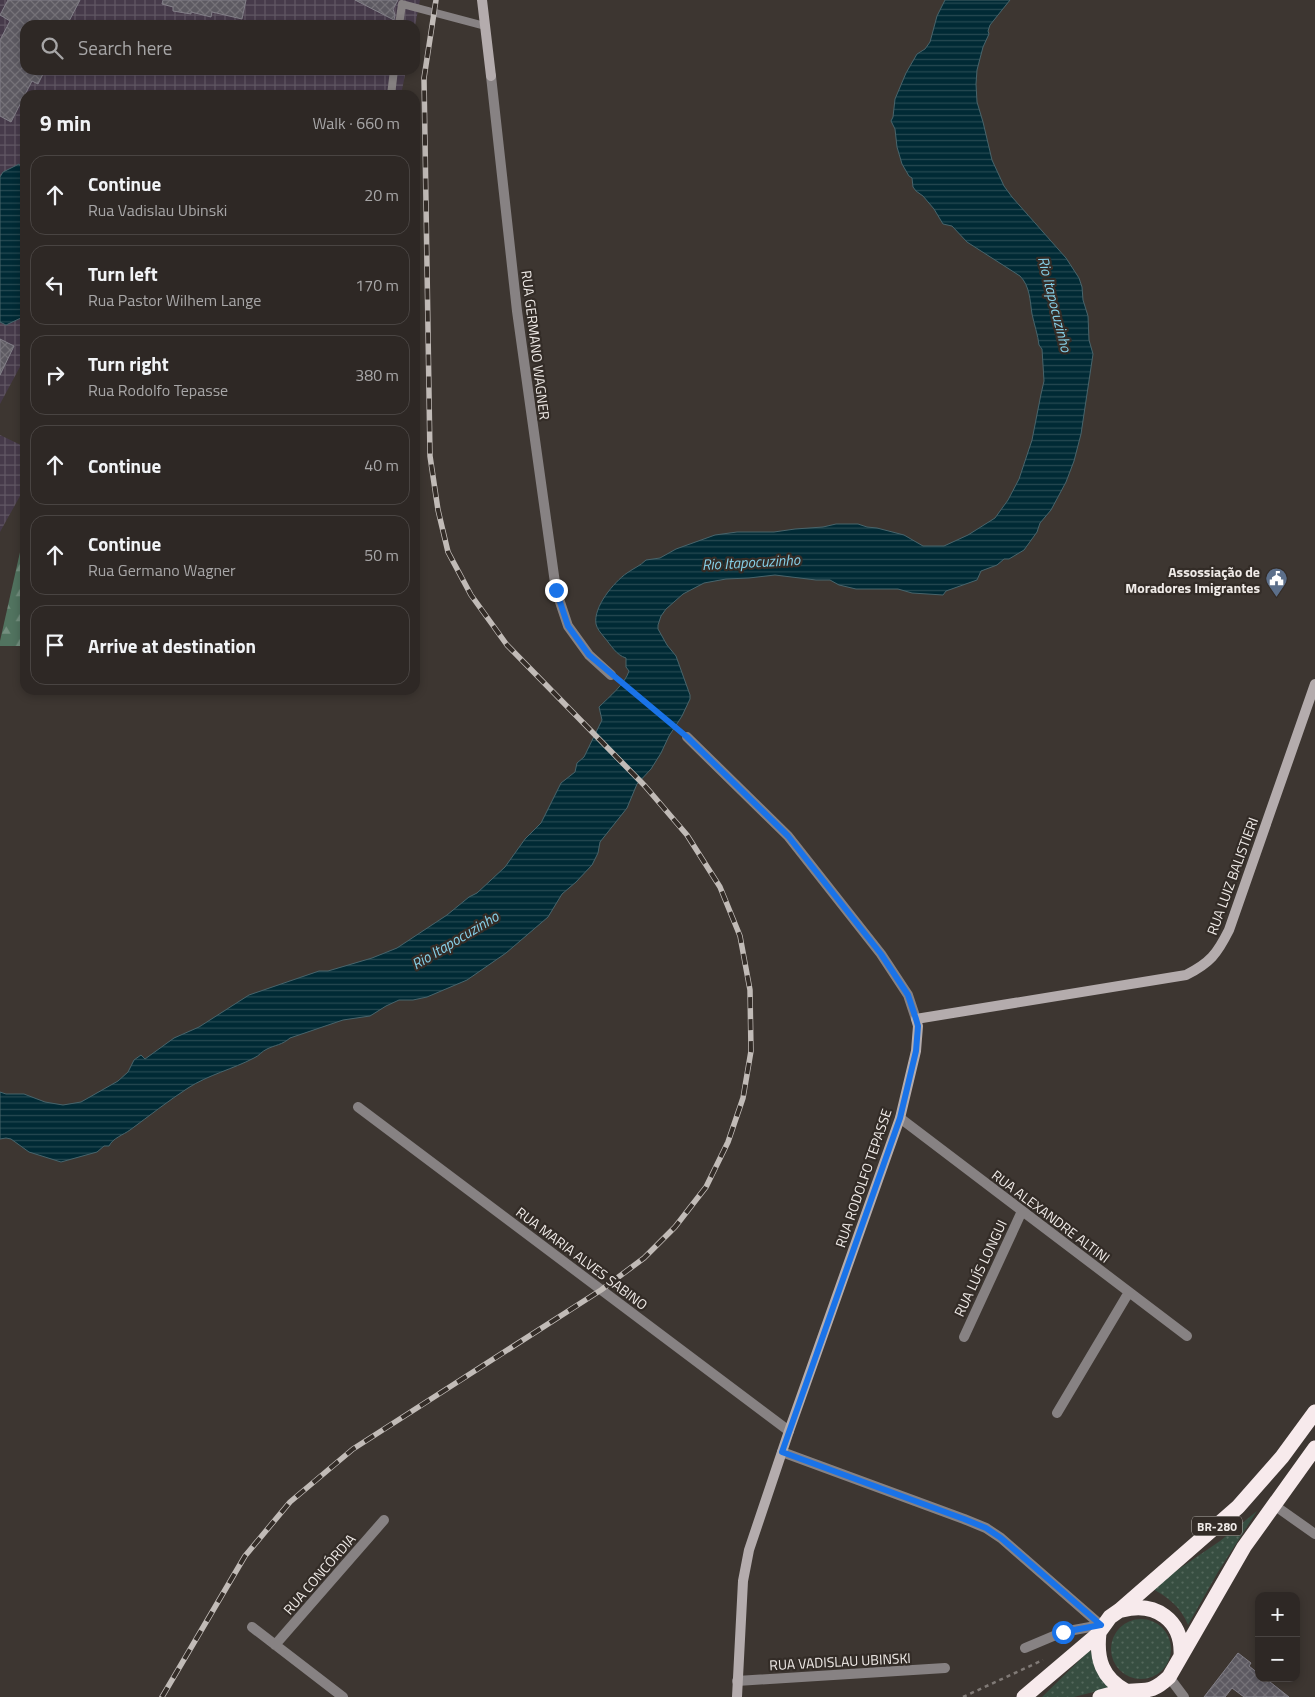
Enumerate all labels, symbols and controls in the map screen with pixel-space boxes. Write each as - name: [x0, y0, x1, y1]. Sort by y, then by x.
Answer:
- search box: [20, 20, 420, 75]
- text: Search here: [78, 33, 172, 62]
- icon: search: [38, 34, 66, 62]
- text: 9 min: [40, 107, 91, 139]
- text: Walk · 660 m: [312, 111, 400, 135]
- text: Continue: [88, 169, 161, 198]
- icon: ahead: [41, 181, 69, 209]
- text: 20 m: [364, 183, 399, 207]
- text: Rua Vadislau Ubinski: [88, 198, 227, 222]
- water label: Rio Itapocuzinho: [1032, 254, 1078, 355]
- text: Turn left: [88, 259, 158, 288]
- street label: RUA GERMANO WAGNER: [516, 269, 556, 421]
- icon: left: [41, 271, 69, 299]
- text: 170 m: [355, 273, 399, 297]
- text: Rua Pastor Wilhem Lange: [88, 288, 261, 312]
- text: Turn right: [88, 349, 169, 378]
- icon: right: [41, 361, 69, 389]
- text: 380 m: [355, 363, 399, 387]
- text: Rua Rodolfo Tepasse: [88, 378, 228, 402]
- icon: ahead: [41, 451, 69, 479]
- text: Continue: [88, 451, 161, 480]
- text: 40 m: [364, 453, 399, 477]
- text: Continue: [88, 529, 161, 558]
- icon: ahead: [41, 541, 69, 569]
- text: 50 m: [364, 543, 399, 567]
- water label: Rio Itapocuzinho: [701, 548, 801, 576]
- text: Rua Germano Wagner: [88, 558, 236, 582]
- place label: Assossiação de Moradores Imigrantes: [1125, 561, 1260, 598]
- public building icon: Assossiação de Moradores Imigrantes: [1264, 567, 1288, 598]
- route end: [545, 579, 568, 602]
- icon: arrive: [41, 631, 69, 659]
- text: Arrive at destination: [88, 631, 256, 660]
- street label: RUA LUIZ BALISTIERI: [1201, 814, 1263, 938]
- water label: Rio Itapocuzinho: [407, 905, 504, 975]
- street label: RUA RODOLFO TEPASSE: [829, 1106, 897, 1250]
- street label: RUA ALEXANDRE ALTINI: [987, 1164, 1115, 1268]
- street label: RUA MARIA ALVES SABINO: [512, 1202, 652, 1314]
- street label: RUA LUÍS LONGUI: [948, 1216, 1012, 1320]
- road number: BR-280: [1192, 1516, 1242, 1535]
- street label: RUA CONCÓRDIA: [278, 1528, 361, 1619]
- map controls: [1255, 1592, 1300, 1682]
- button: +: [1255, 1592, 1300, 1637]
- route start: [1052, 1621, 1075, 1644]
- button: −: [1255, 1637, 1300, 1682]
- street label: RUA VADISLAU UBINSKI: [769, 1647, 911, 1675]

